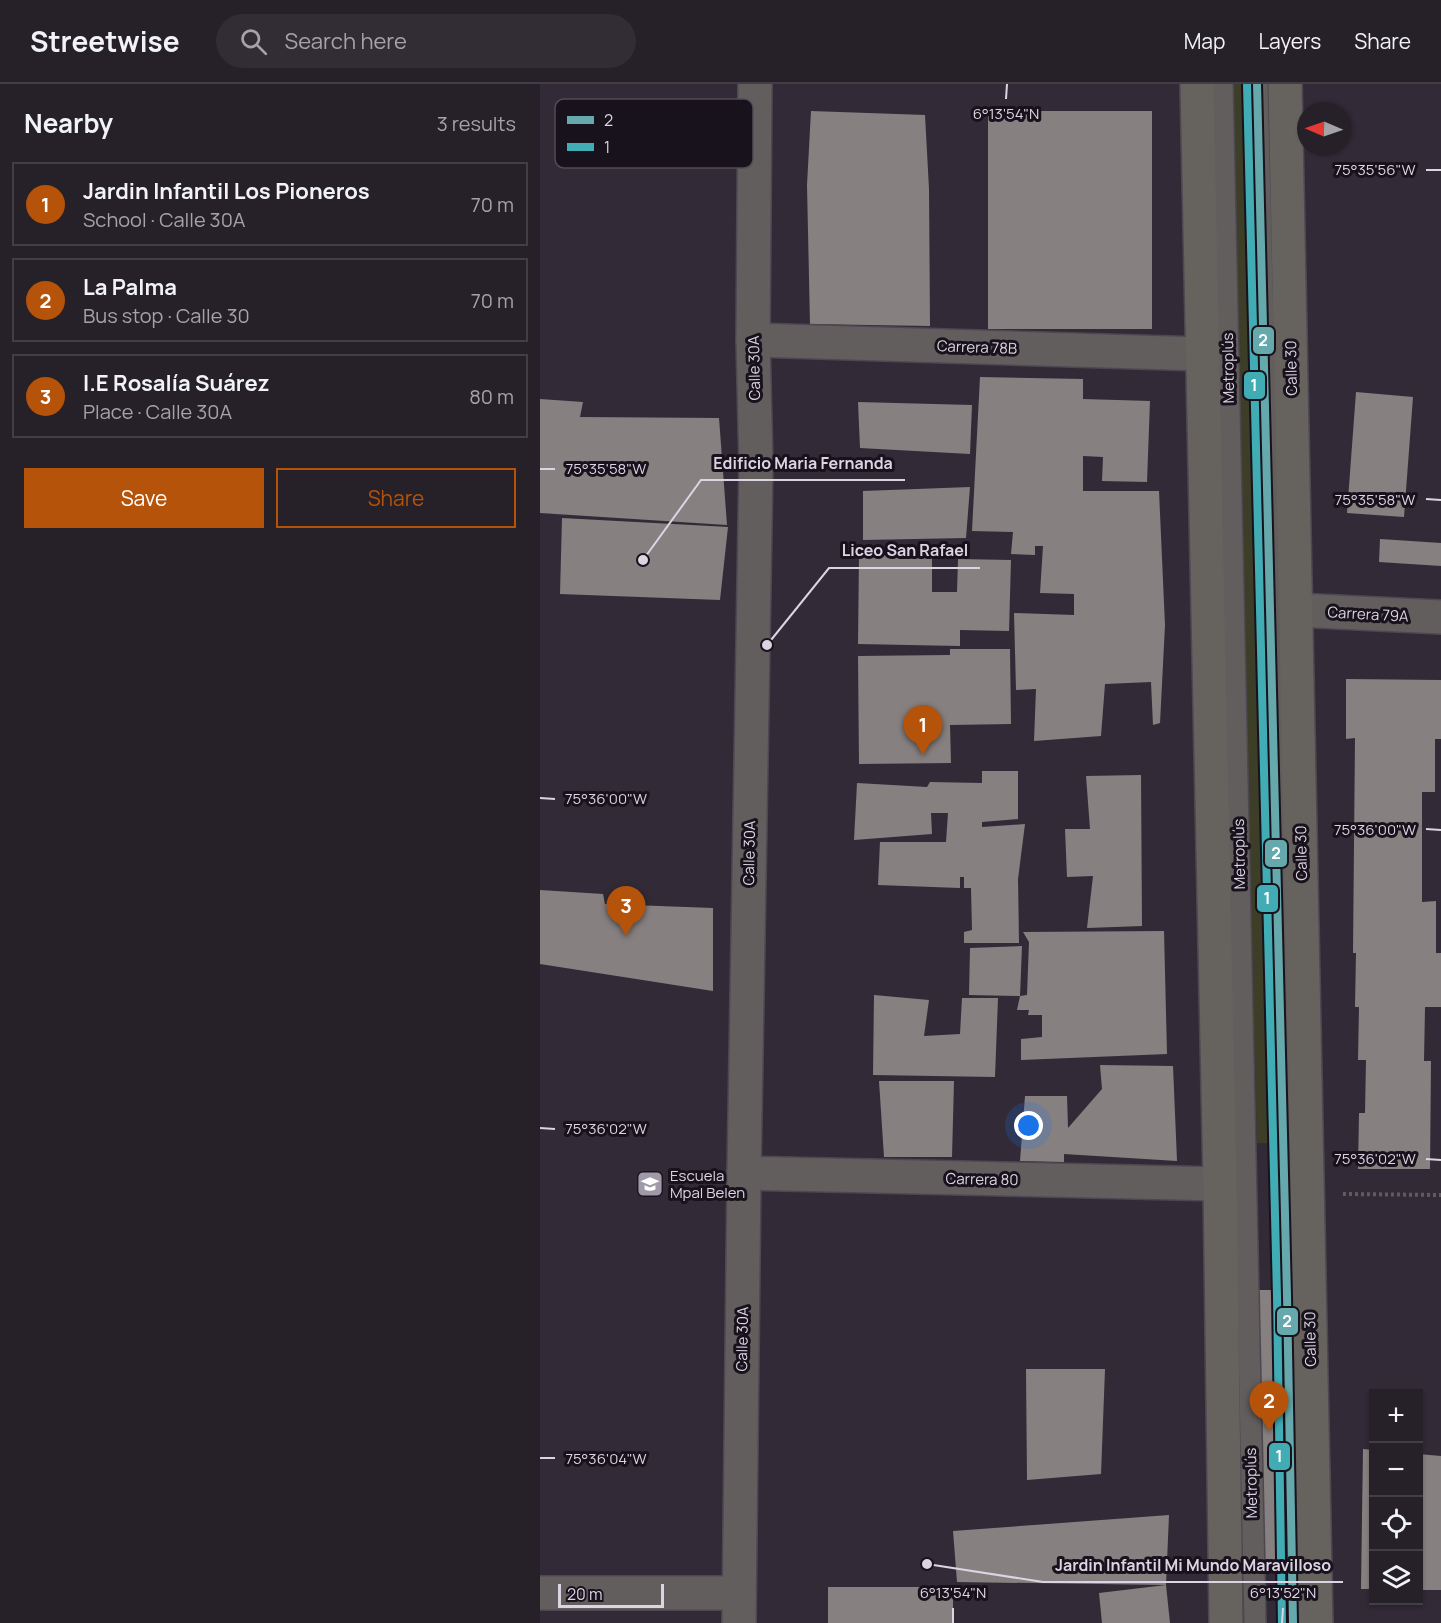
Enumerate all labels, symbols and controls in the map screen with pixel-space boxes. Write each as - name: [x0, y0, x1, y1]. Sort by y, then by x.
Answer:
- search box: [216, 14, 636, 68]
- text: Streetwise: [30, 22, 180, 60]
- icon: search: [237, 25, 270, 58]
- text: Search here: [285, 26, 407, 56]
- text: Map: [1184, 27, 1225, 55]
- text: Layers: [1258, 27, 1321, 55]
- text: Share: [1354, 27, 1411, 55]
- legend: [555, 99, 753, 168]
- north arrow: [1297, 102, 1351, 156]
- text: 6°13'54"N: [973, 103, 1039, 124]
- text: Nearby: [24, 105, 113, 141]
- text: 2: [604, 109, 613, 131]
- text: 3 results: [437, 110, 516, 137]
- text: 1: [604, 136, 610, 158]
- text: 75°35'56"W: [1335, 159, 1415, 180]
- text: Jardin Infantil Los Pioneros: [83, 176, 370, 206]
- text: 1: [41, 191, 50, 218]
- text: 70 m: [471, 191, 514, 218]
- text: School · Calle 30A: [83, 206, 246, 233]
- text: La Palma: [83, 272, 177, 302]
- text: 2: [40, 287, 51, 314]
- text: 70 m: [471, 287, 514, 314]
- text: Bus stop · Calle 30: [83, 302, 250, 329]
- line badge: 2: [1252, 326, 1275, 355]
- text: 2: [1258, 329, 1268, 351]
- street label: Metroplús: [1217, 332, 1239, 404]
- street label: Calle 30A: [743, 335, 765, 401]
- street label: Carrera 78B: [936, 335, 1018, 359]
- street label: Calle 30: [1280, 340, 1302, 396]
- text: I.E Rosalía Suárez: [83, 368, 269, 398]
- line badge: 1: [1243, 371, 1266, 400]
- text: 1: [1250, 374, 1258, 396]
- text: 3: [40, 383, 51, 410]
- text: 80 m: [469, 383, 514, 410]
- text: Place · Calle 30A: [83, 398, 232, 425]
- callout: Edificio Maria Fernanda: [701, 446, 905, 480]
- text: Edificio Maria Fernanda: [713, 452, 893, 474]
- text: 75°35'58"W: [566, 458, 646, 479]
- button: Save: [24, 468, 264, 528]
- button: Share: [276, 468, 516, 528]
- text: 75°35'58"W: [1335, 489, 1415, 510]
- callout: Liceo San Rafael: [829, 534, 980, 568]
- text: Liceo San Rafael: [842, 539, 968, 561]
- street label: Carrera 79A: [1327, 601, 1410, 627]
- pin: 1: [904, 706, 943, 755]
- text: 75°36'00"W: [565, 788, 647, 809]
- street label: Metroplús: [1228, 818, 1250, 890]
- text: 75°36'00"W: [1334, 819, 1416, 840]
- street label: Calle 30A: [738, 820, 760, 886]
- street label: Calle 30: [1290, 825, 1312, 881]
- line badge: 2: [1264, 839, 1288, 868]
- text: 2: [1271, 842, 1281, 864]
- line badge: 1: [1256, 884, 1279, 913]
- pin: 3: [606, 886, 646, 936]
- text: 1: [1263, 887, 1271, 909]
- your location: [1014, 1111, 1043, 1140]
- text: 75°36'02"W: [565, 1118, 647, 1139]
- text: 75°36'02"W: [1334, 1148, 1416, 1169]
- place label: Escuela Mpal Belen: [670, 1165, 745, 1203]
- street label: Carrera 80: [945, 1168, 1019, 1190]
- school or university icon: Escuela Mpal Belen: [635, 1169, 665, 1199]
- street label: Calle 30A: [731, 1306, 753, 1372]
- line badge: 2: [1276, 1307, 1299, 1336]
- text: 2: [1282, 1310, 1292, 1332]
- street label: Calle 30: [1299, 1311, 1321, 1367]
- pin: 2: [1250, 1382, 1288, 1431]
- map controls: [1369, 1389, 1423, 1605]
- button: +: [1369, 1389, 1423, 1443]
- line badge: 1: [1268, 1442, 1291, 1471]
- button: −: [1369, 1443, 1423, 1497]
- text: 1: [1275, 1445, 1283, 1467]
- street label: Metroplús: [1240, 1447, 1262, 1519]
- text: 75°36'04"W: [565, 1448, 647, 1469]
- button: locate: [1369, 1497, 1423, 1551]
- callout: Jardin Infantil Mi Mundo Maravilloso: [1043, 1548, 1343, 1582]
- button: layers: [1369, 1551, 1423, 1605]
- text: Jardin Infantil Mi Mundo Maravilloso: [1055, 1554, 1331, 1576]
- scale bar: [558, 1581, 664, 1608]
- text: 6°13'54"N: [920, 1582, 986, 1603]
- text: 6°13'52"N: [1250, 1582, 1316, 1603]
- text: 20 m: [567, 1583, 603, 1605]

